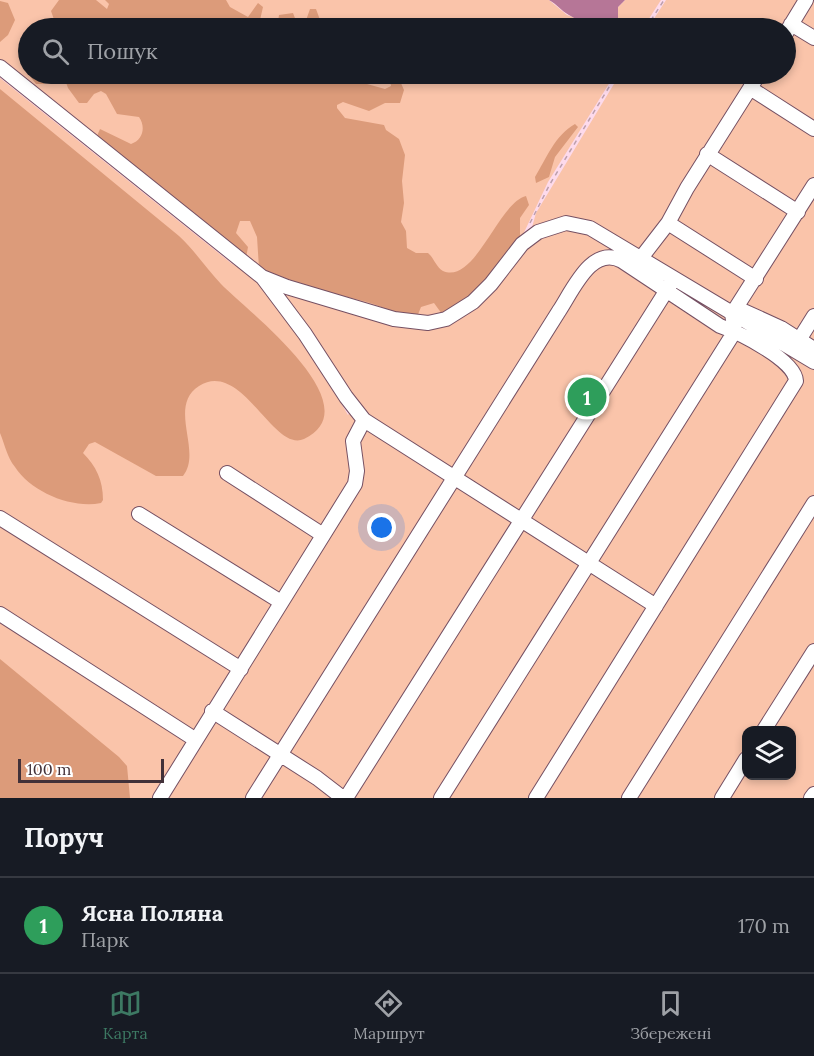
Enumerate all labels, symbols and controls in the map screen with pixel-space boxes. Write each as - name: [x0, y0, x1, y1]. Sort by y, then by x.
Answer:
- search box: [18, 18, 796, 84]
- icon: search: [39, 35, 72, 68]
- text: Пошук: [87, 37, 158, 65]
- pin: 1: [568, 374, 606, 420]
- your location: [367, 513, 396, 542]
- map controls: [742, 726, 796, 780]
- button: layers: [742, 726, 796, 780]
- scale bar: [18, 756, 164, 784]
- text: 100 m: [27, 759, 71, 779]
- text: Поруч: [24, 821, 104, 854]
- text: Ясна Поляна: [81, 899, 223, 927]
- text: 1: [39, 913, 48, 938]
- text: 170 m: [738, 913, 790, 938]
- text: Парк: [81, 927, 129, 952]
- tab: Карта: [103, 987, 148, 1043]
- tab: Маршрут: [353, 987, 425, 1043]
- tab: Збережені: [630, 987, 711, 1043]

